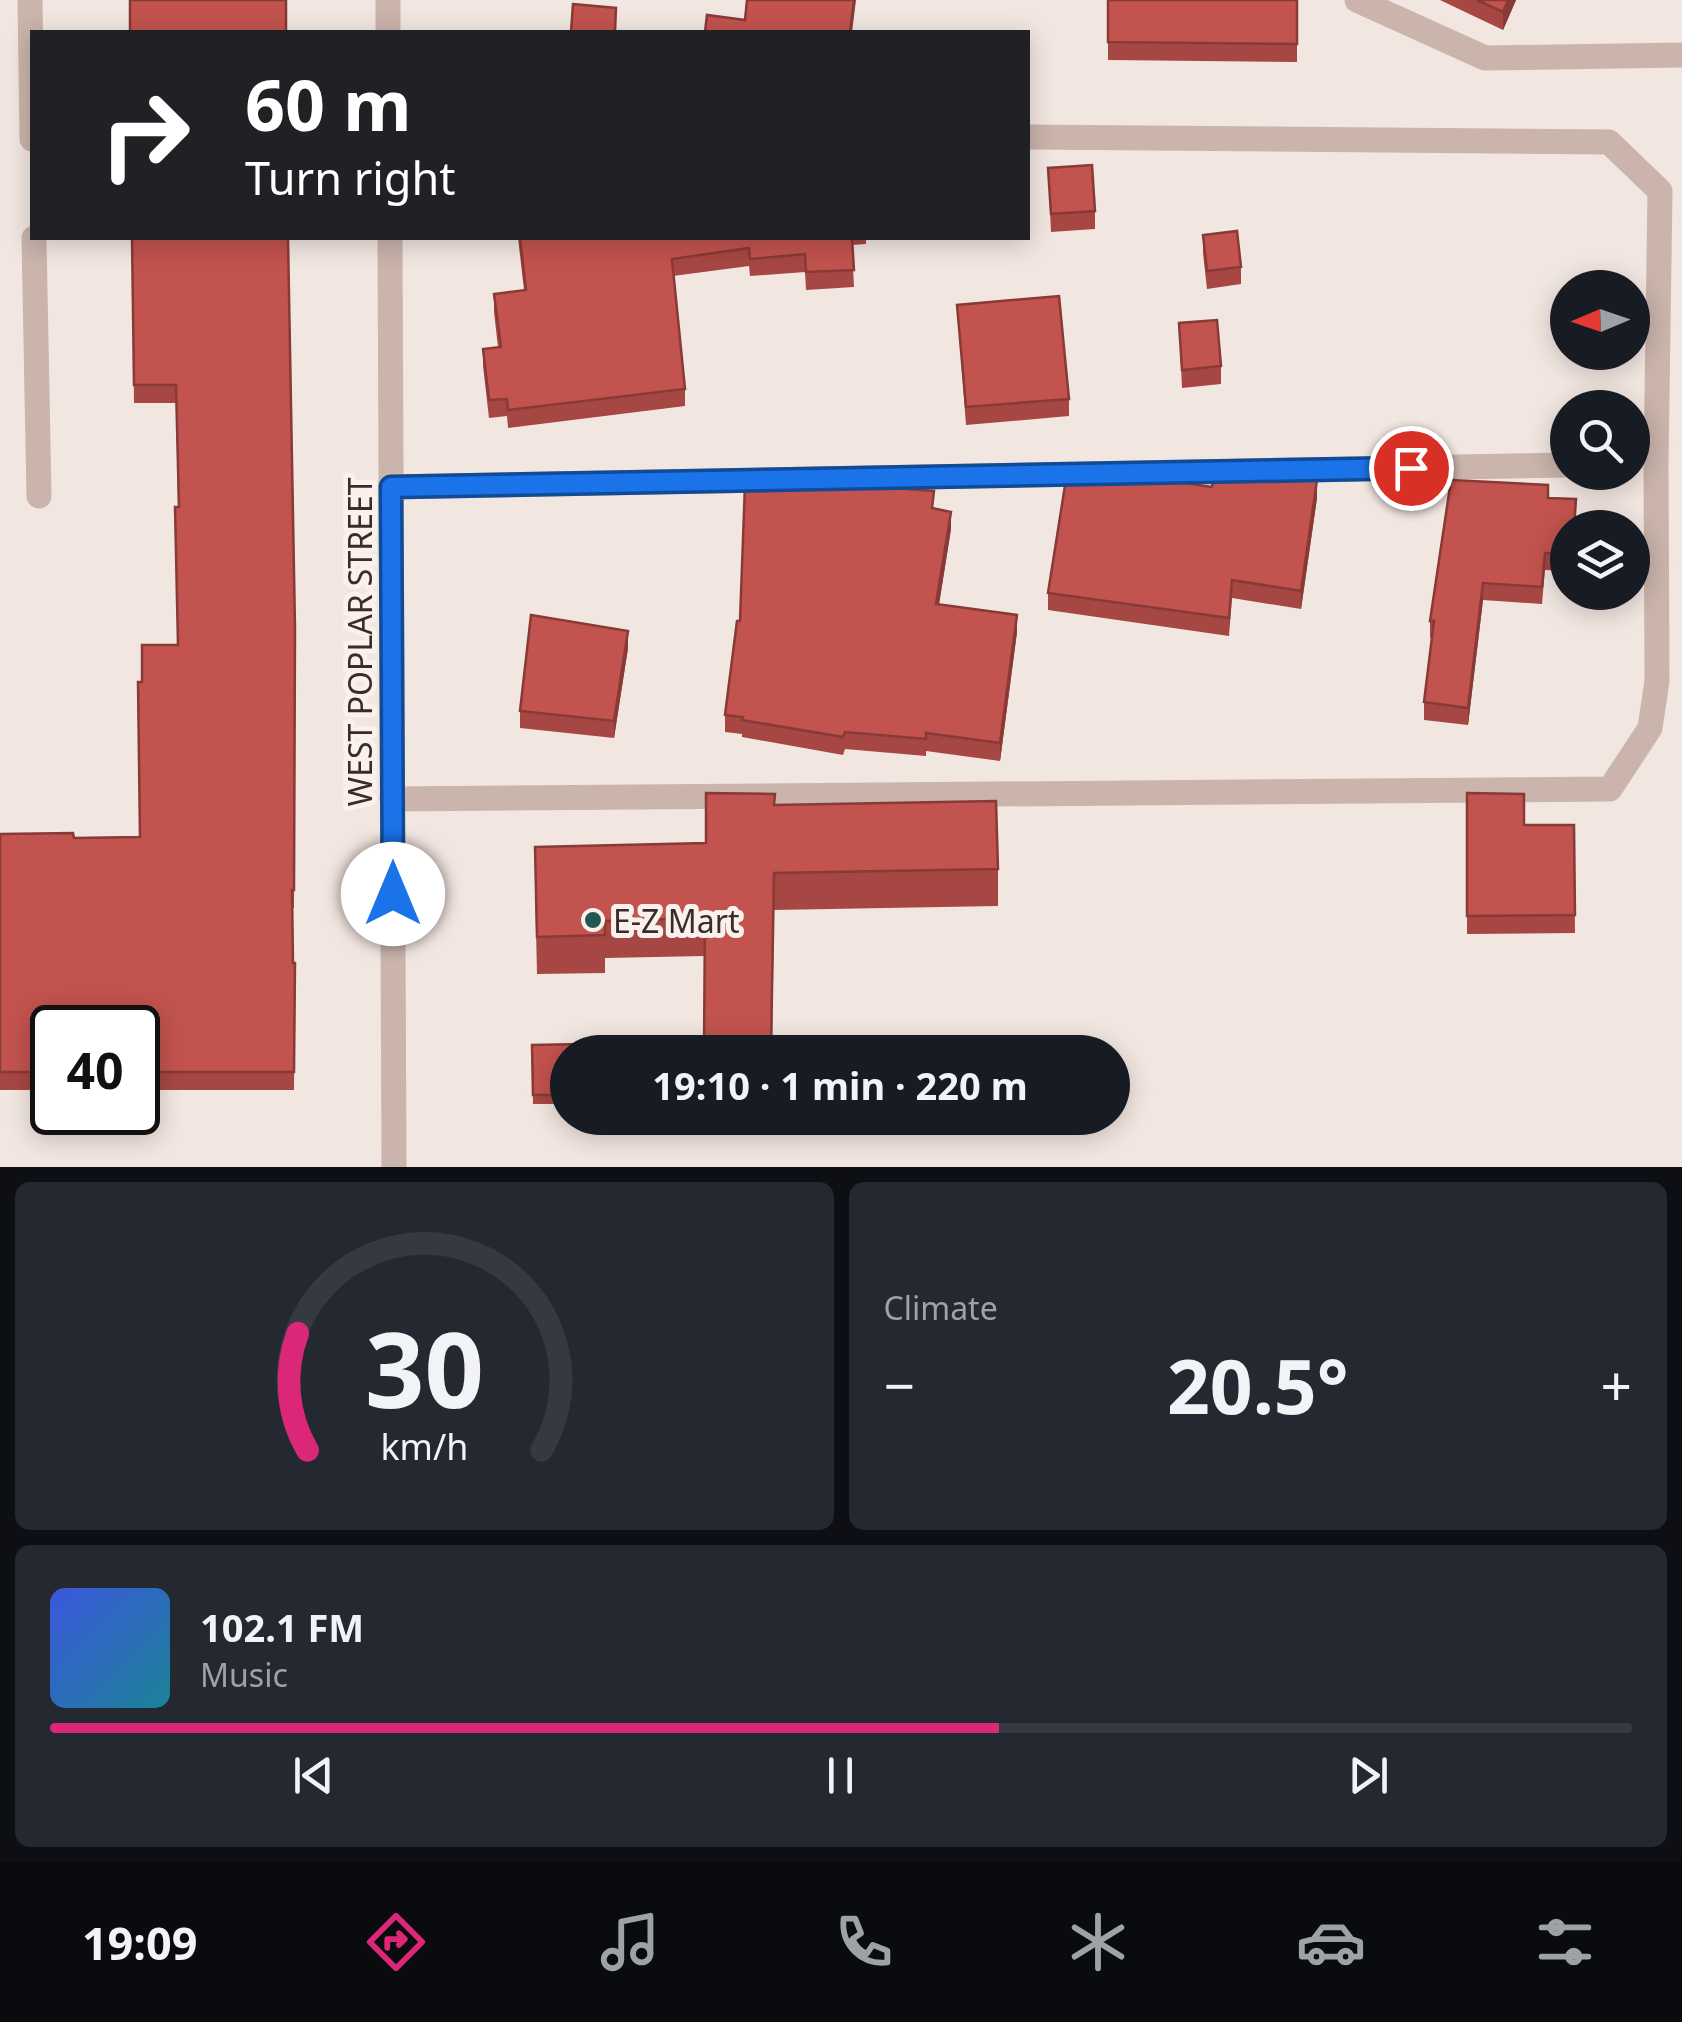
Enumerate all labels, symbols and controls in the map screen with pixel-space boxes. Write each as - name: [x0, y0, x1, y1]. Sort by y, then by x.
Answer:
- text: 60 m: [245, 56, 412, 152]
- icon: right: [80, 70, 210, 200]
- text: Turn right: [245, 147, 456, 208]
- north arrow: [1550, 270, 1650, 370]
- map controls: [1550, 270, 1650, 610]
- button: search: [1550, 390, 1650, 490]
- pin: [1369, 426, 1454, 511]
- icon: arrive: [1384, 441, 1439, 496]
- street label: WEST POPLAR STREET: [338, 477, 381, 807]
- button: layers: [1550, 510, 1650, 610]
- position arrow: [341, 842, 445, 946]
- place label: E-Z Mart: [613, 899, 739, 942]
- marker: E-Z Mart: [582, 909, 604, 931]
- speed limit sign: 40: [30, 1005, 160, 1135]
- text: 19:10 · 1 min · 220 m: [652, 1059, 1028, 1111]
- text: Climate: [884, 1286, 998, 1329]
- text: 30: [365, 1297, 484, 1438]
- text: 20.5°: [1167, 1334, 1349, 1436]
- text: −: [884, 1347, 915, 1422]
- text: +: [1601, 1347, 1632, 1422]
- text: km/h: [380, 1422, 468, 1470]
- text: 102.1 FM: [200, 1601, 364, 1653]
- text: Music: [200, 1653, 288, 1696]
- icon: previous: [286, 1748, 341, 1803]
- icon: pause: [813, 1748, 868, 1803]
- icon: next: [1341, 1748, 1396, 1803]
- icon: directions: [361, 1907, 431, 1977]
- icon: music: [595, 1907, 665, 1977]
- icon: phone: [829, 1907, 899, 1977]
- icon: climate: [1063, 1907, 1133, 1977]
- icon: car: [1296, 1907, 1366, 1977]
- icon: filters: [1530, 1907, 1600, 1977]
- text: 19:09: [82, 1912, 197, 1973]

